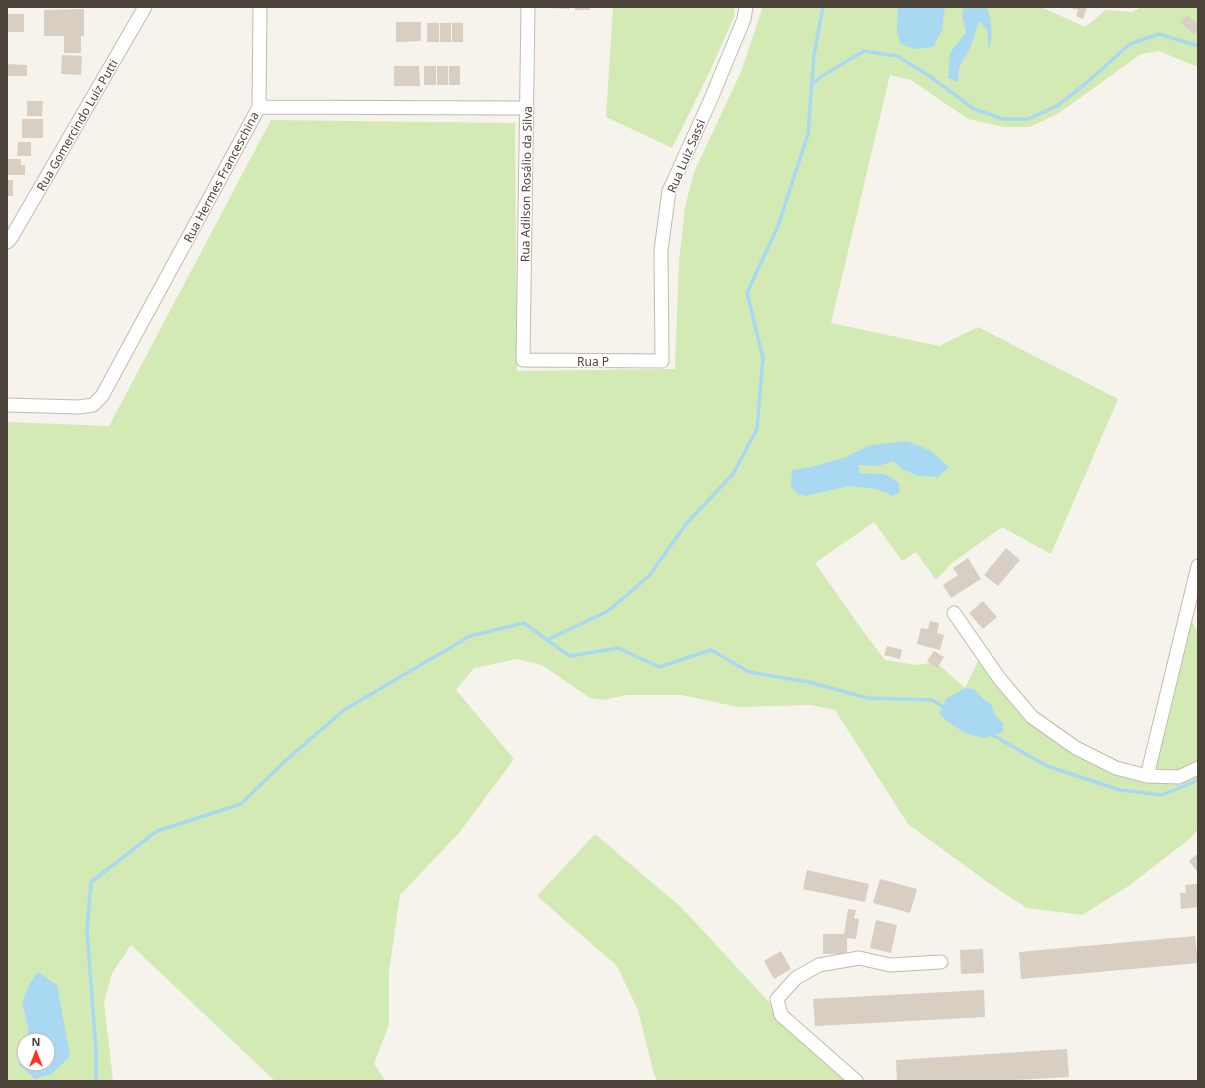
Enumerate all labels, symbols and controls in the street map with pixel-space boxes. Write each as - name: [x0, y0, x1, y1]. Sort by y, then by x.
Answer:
- street label: Rua Gomercindo Luiz Putti: [32, 56, 122, 194]
- street label: Rua Adilson Rosálio da Silva: [516, 106, 536, 262]
- street label: Rua Hermes Franceschina: [179, 109, 263, 245]
- street label: Rua Luiz Sassi: [663, 117, 709, 195]
- street label: Rua P: [577, 353, 609, 370]
- north arrow: [16, 1032, 56, 1072]
- text: N: [32, 1034, 40, 1049]

